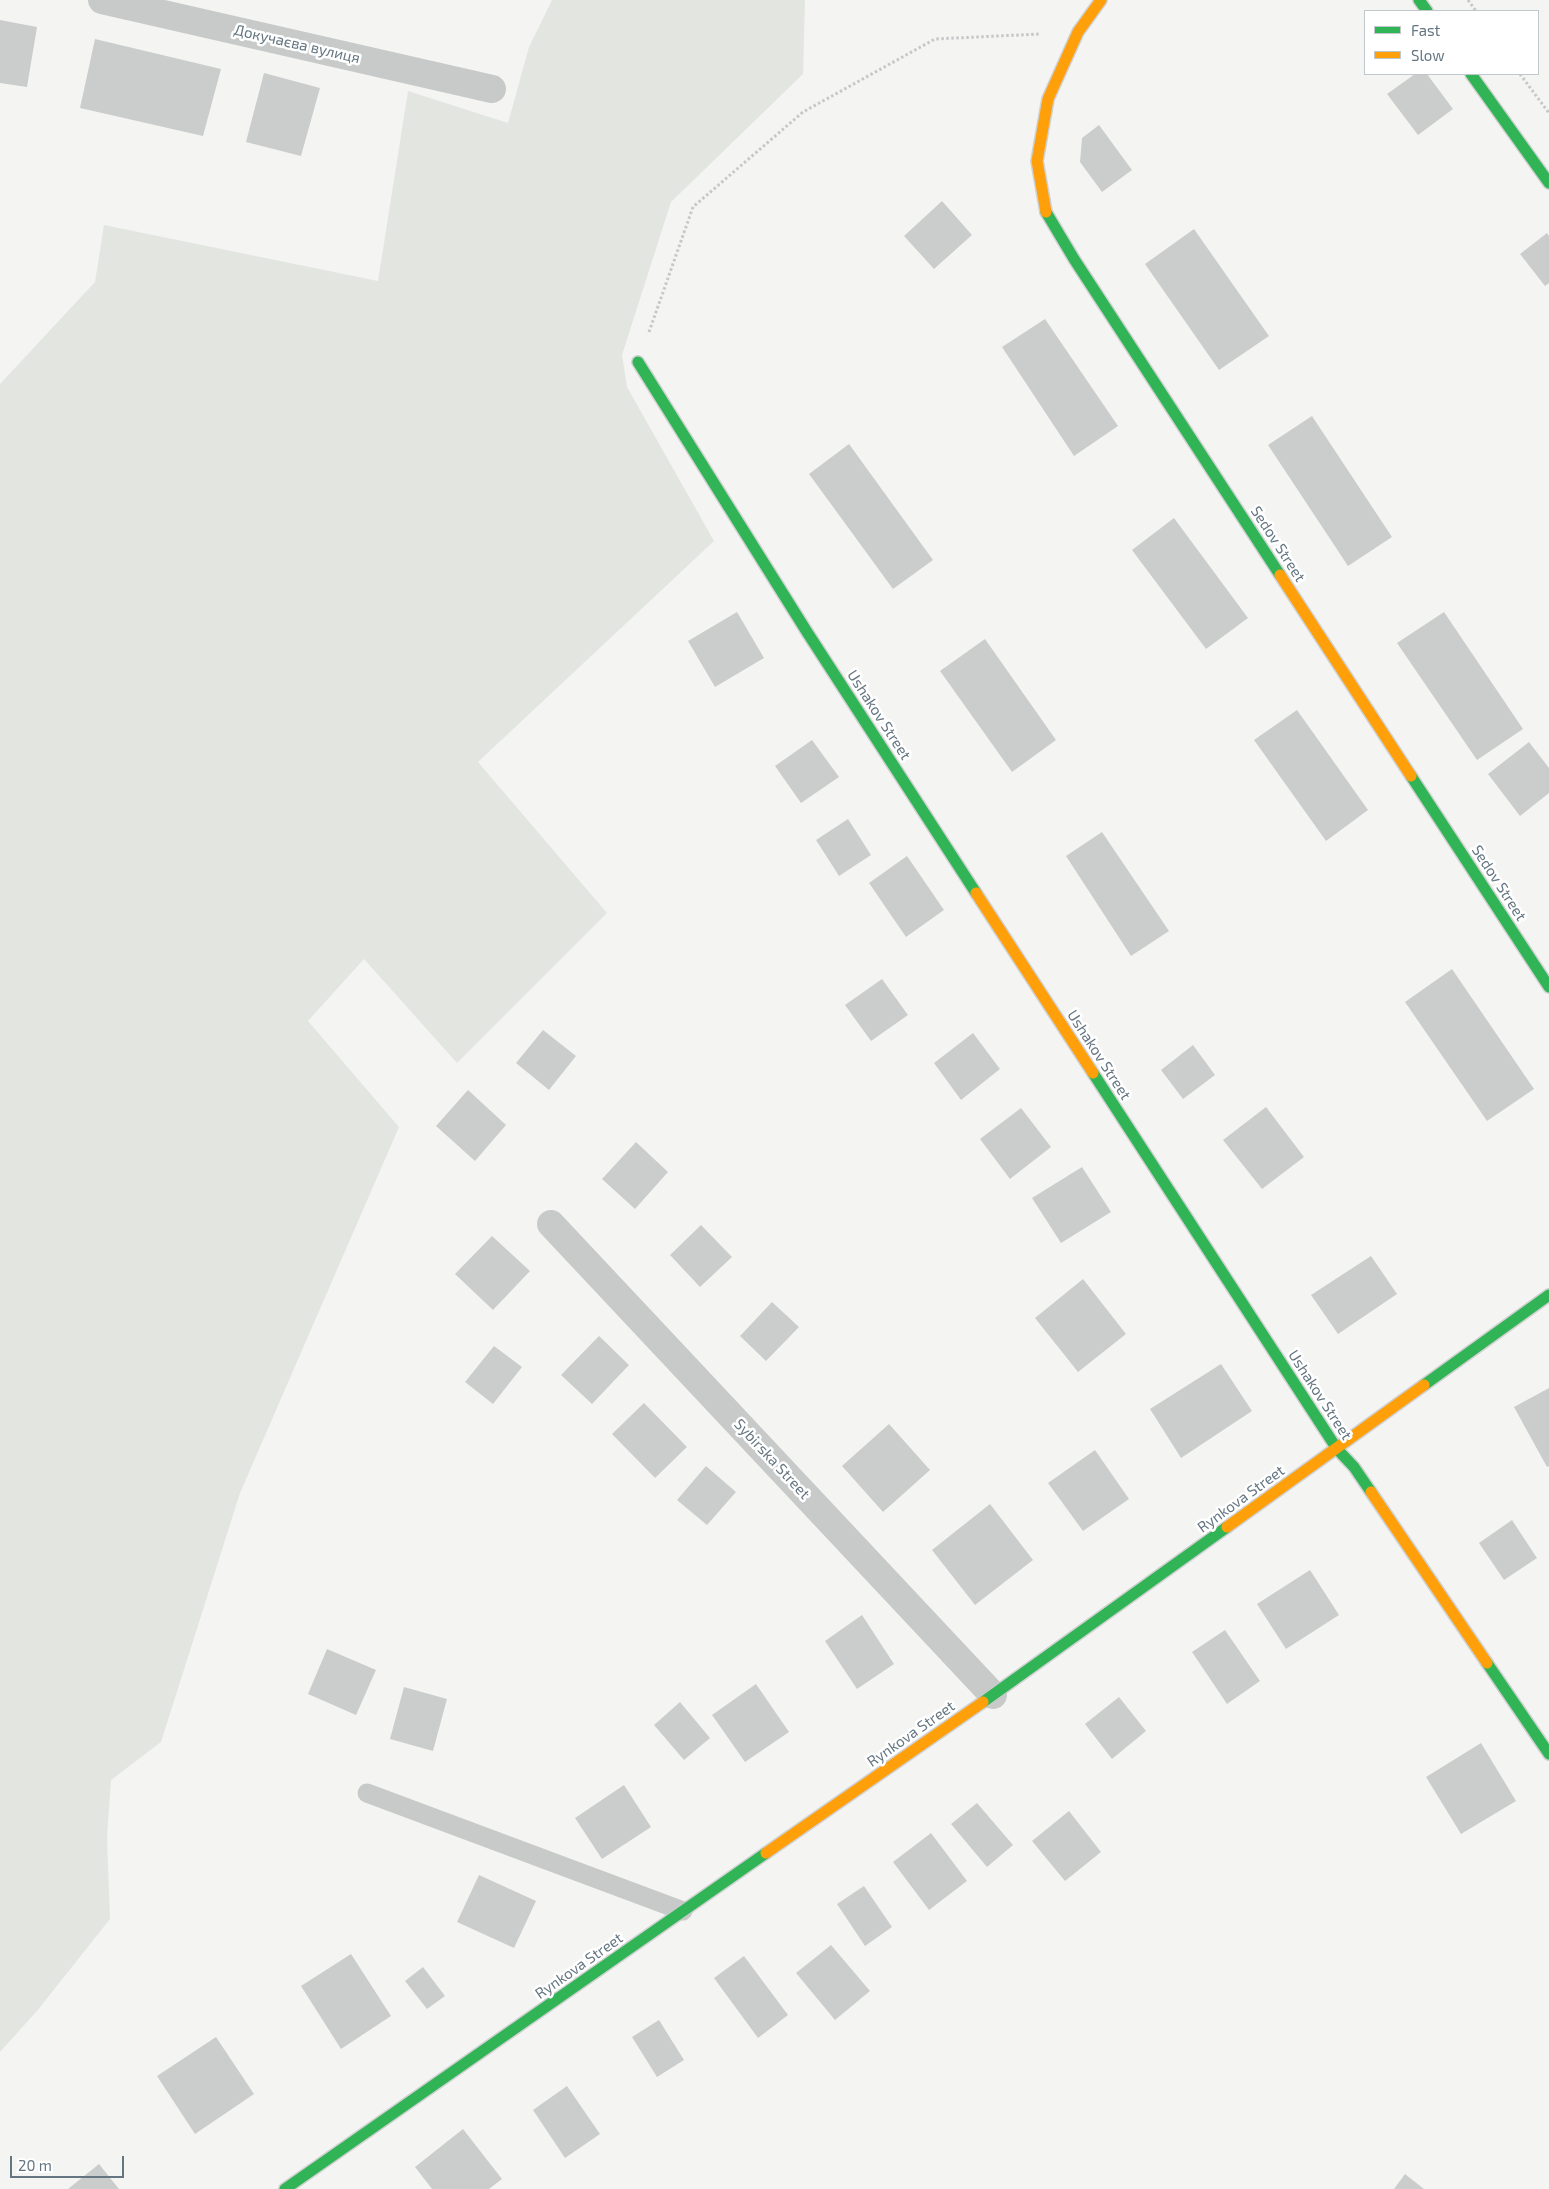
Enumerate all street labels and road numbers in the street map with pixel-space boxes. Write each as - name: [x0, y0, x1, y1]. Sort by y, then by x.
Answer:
- street label: Докучаєва вулиця: [232, 21, 362, 67]
- street label: Sedov Street: [1247, 503, 1309, 585]
- street label: Ushakov Street: [843, 667, 915, 763]
- street label: Sedov Street: [1468, 842, 1530, 924]
- street label: Ushakov Street: [1063, 1007, 1135, 1103]
- street label: Ushakov Street: [1284, 1347, 1356, 1443]
- street label: Sybirska Street: [730, 1415, 814, 1503]
- street label: Rynkova Street: [1194, 1461, 1288, 1537]
- street label: Rynkova Street: [864, 1697, 958, 1771]
- street label: Rynkova Street: [532, 1929, 626, 2003]

